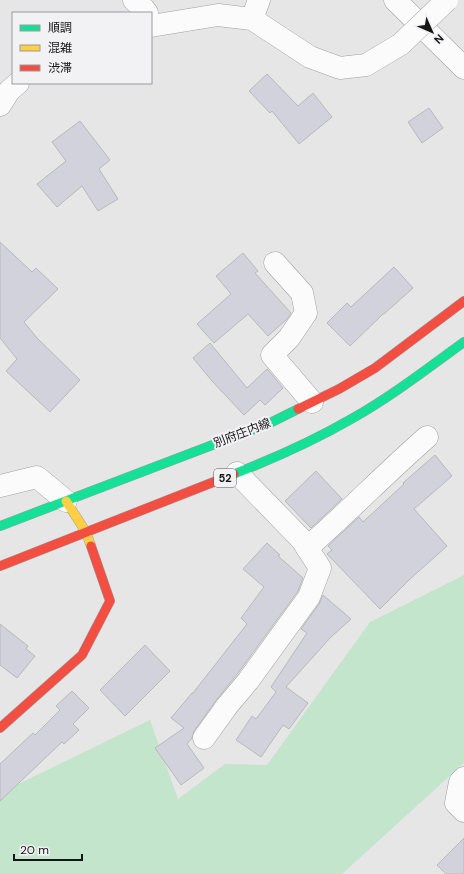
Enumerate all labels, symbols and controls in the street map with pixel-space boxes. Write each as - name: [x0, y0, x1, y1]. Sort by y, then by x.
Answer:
- legend: [12, 12, 152, 84]
- north arrow: [412, 12, 452, 52]
- text: 順調: [48, 20, 72, 36]
- text: N: [431, 31, 447, 47]
- text: 混雑: [48, 40, 72, 56]
- text: 渋滞: [48, 60, 72, 76]
- street label: 別府庄内線: [211, 415, 273, 451]
- road number: 52: [214, 469, 236, 487]
- scale bar: [14, 836, 82, 862]
- text: 20 m: [20, 842, 49, 858]

